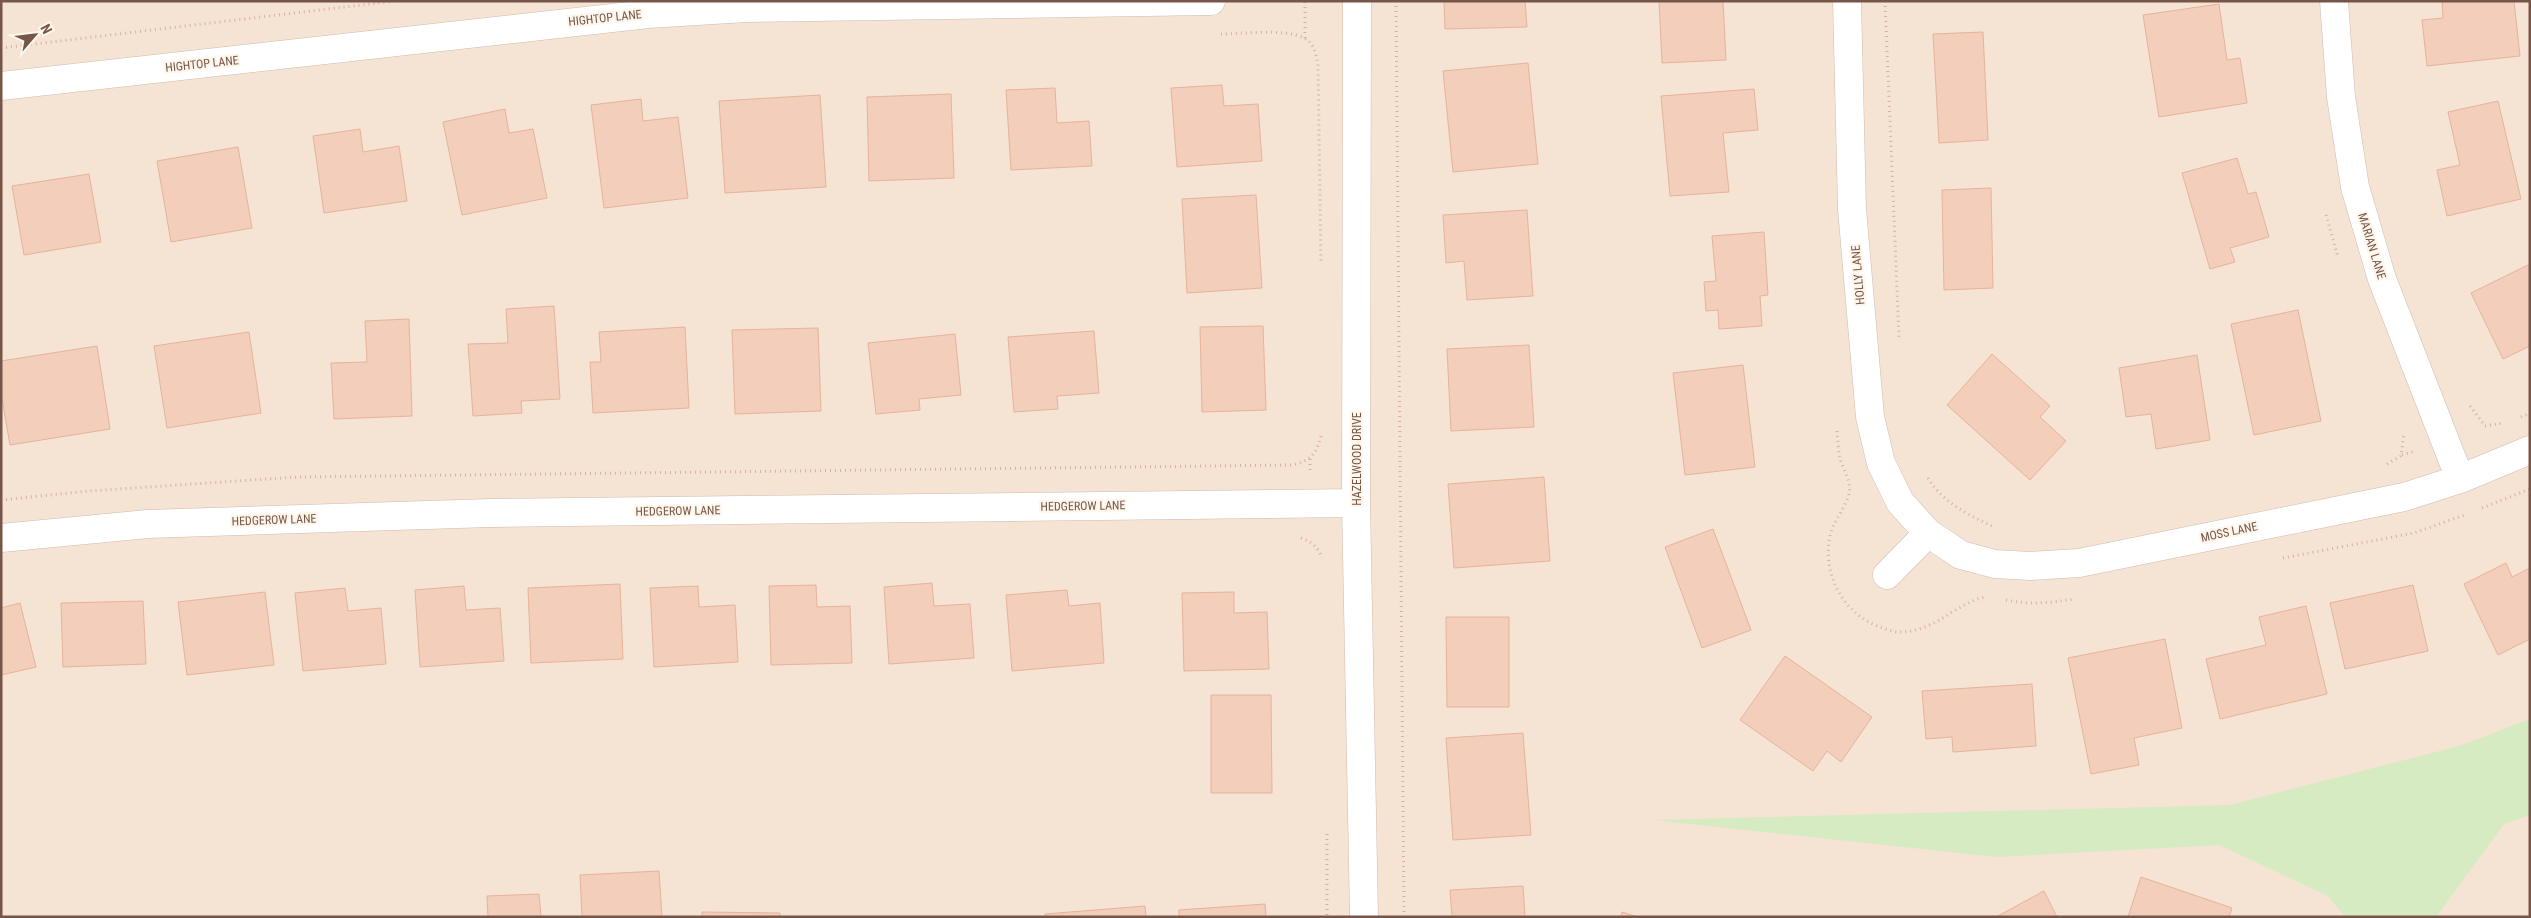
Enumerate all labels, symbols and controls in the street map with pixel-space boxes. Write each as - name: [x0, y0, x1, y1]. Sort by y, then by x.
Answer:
- street label: HIGHTOP LANE: [568, 7, 642, 29]
- north arrow: [10, 10, 60, 60]
- text: N: [37, 21, 56, 36]
- street label: HIGHTOP LANE: [165, 53, 239, 75]
- street label: MARIAN LANE: [2355, 211, 2389, 281]
- street label: HOLLY LANE: [1848, 245, 1868, 305]
- street label: HAZELWOOD DRIVE: [1350, 412, 1364, 506]
- street label: HEDGEROW LANE: [1040, 498, 1126, 514]
- street label: HEDGEROW LANE: [635, 503, 721, 519]
- street label: HEDGEROW LANE: [231, 512, 317, 528]
- street label: MOSS LANE: [2199, 519, 2259, 545]

